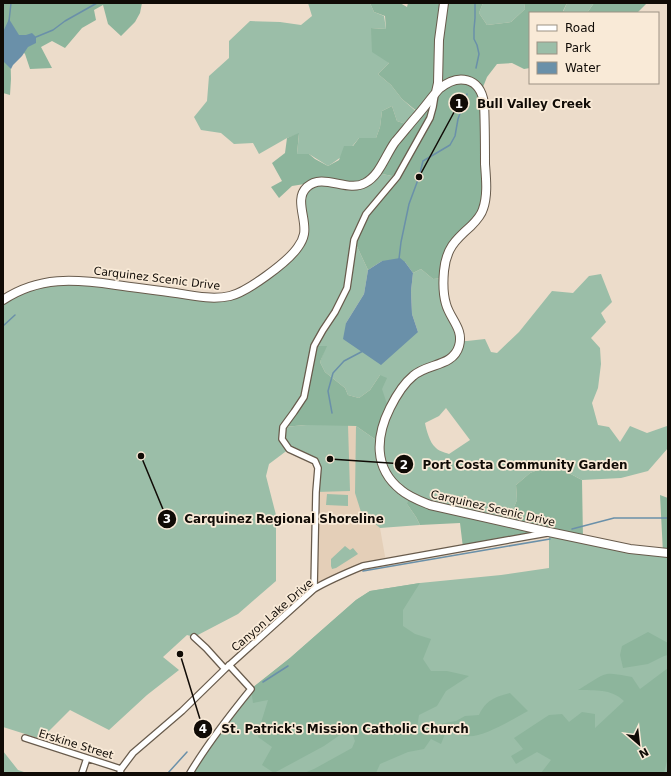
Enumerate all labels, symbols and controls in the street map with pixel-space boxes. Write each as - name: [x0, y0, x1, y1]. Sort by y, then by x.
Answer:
- legend: [529, 12, 659, 84]
- text: Road: [565, 21, 595, 35]
- text: Park: [565, 41, 591, 55]
- text: Water: [565, 61, 601, 75]
- callout: Bull Valley Creek: [449, 91, 599, 115]
- text: 1: [455, 97, 463, 111]
- text: Bull Valley Creek: [477, 97, 592, 111]
- street label: Carquinez Scenic Drive: [93, 264, 221, 293]
- callout: Port Costa Community Garden: [394, 452, 635, 476]
- text: 2: [400, 458, 408, 472]
- text: Port Costa Community Garden: [422, 458, 628, 472]
- street label: Carquinez Scenic Drive: [429, 488, 557, 529]
- callout: Carquinez Regional Shoreline: [157, 507, 392, 531]
- text: 3: [163, 512, 171, 526]
- text: Carquinez Regional Shoreline: [184, 512, 384, 526]
- street label: Canyon Lake Drive: [229, 576, 316, 654]
- callout: St. Patrick's Mission Catholic Church: [193, 717, 477, 741]
- text: 4: [199, 722, 207, 736]
- text: St. Patrick's Mission Catholic Church: [221, 722, 469, 736]
- north arrow: [619, 724, 659, 764]
- street label: Erskine Street: [37, 727, 115, 762]
- text: N: [636, 744, 651, 760]

